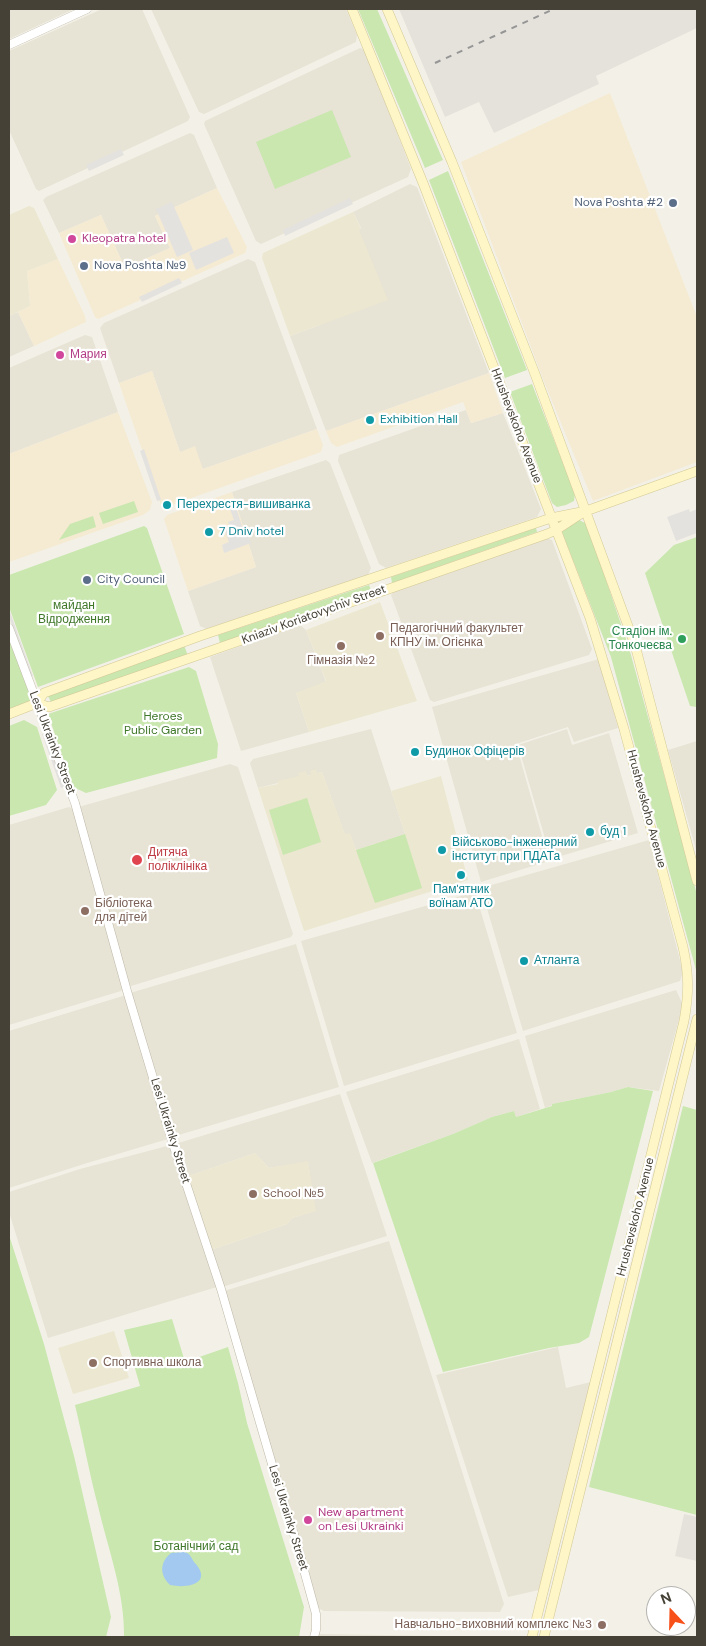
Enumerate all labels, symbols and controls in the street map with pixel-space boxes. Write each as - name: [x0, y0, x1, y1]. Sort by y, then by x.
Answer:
- place label: Nova Poshta #2: [575, 196, 663, 210]
- marker: Nova Poshta #2: [667, 197, 679, 209]
- place label: Kleopatra hotel: [82, 232, 166, 246]
- marker: Kleopatra hotel: [66, 233, 78, 245]
- place label: Nova Poshta №9: [94, 259, 186, 273]
- marker: Nova Poshta №9: [78, 260, 90, 272]
- place label: Мария: [70, 348, 107, 362]
- marker: Мария: [54, 349, 66, 361]
- street label: Hrushevskoho Avenue: [487, 367, 545, 485]
- place label: Exhibition Hall: [380, 413, 458, 427]
- marker: Exhibition Hall: [364, 414, 376, 426]
- place label: Перехрестя-вишиванка: [177, 498, 310, 512]
- marker: Перехрестя-вишиванка: [161, 499, 173, 511]
- place label: 7 Dniv hotel: [219, 525, 284, 539]
- marker: 7 Dniv hotel: [203, 526, 215, 538]
- place label: City Council: [97, 573, 165, 587]
- marker: City Council: [81, 574, 93, 586]
- street label: Kniaziv Koriatovychiv Street: [240, 582, 388, 648]
- park label: майдан Відродження: [38, 599, 110, 627]
- place label: Педагогічний факультет КПНУ ім. Огієнка: [390, 622, 523, 650]
- place label: Стадіон ім. Тонкочеєва: [609, 625, 672, 653]
- marker: Педагогічний факультет КПНУ ім. Огієнка: [374, 630, 386, 642]
- marker: Стадіон ім. Тонкочеєва: [676, 633, 688, 645]
- marker: Гімназія №2: [335, 640, 347, 652]
- place label: Гімназія №2: [307, 654, 375, 668]
- street label: Lesi Ukrainky Street: [26, 689, 78, 797]
- park label: Heroes Public Garden: [124, 710, 202, 738]
- place label: Будинок Офіцерів: [425, 745, 525, 759]
- marker: Будинок Офіцерів: [409, 746, 421, 758]
- street label: Hrushevskoho Avenue: [623, 748, 669, 870]
- place label: буд 1: [600, 825, 626, 839]
- marker: буд 1: [584, 826, 596, 838]
- place label: Військово-інженерний інститут при ПДАТа: [452, 836, 577, 864]
- marker: Військово-інженерний інститут при ПДАТа: [436, 844, 448, 856]
- place label: Дитяча поліклініка: [148, 846, 207, 874]
- marker: Дитяча поліклініка: [130, 853, 144, 867]
- marker: Пам'ятник воїнам АТО: [455, 869, 467, 881]
- place label: Пам'ятник воїнам АТО: [429, 883, 493, 911]
- place label: Бібліотека для дітей: [95, 897, 152, 925]
- marker: Бібліотека для дітей: [79, 905, 91, 917]
- place label: Атланта: [534, 954, 579, 968]
- marker: Атланта: [518, 955, 530, 967]
- street label: Lesi Ukrainky Street: [147, 1077, 193, 1185]
- street label: Hrushevskoho Avenue: [614, 1156, 658, 1278]
- place label: School №5: [263, 1187, 324, 1201]
- marker: School №5: [247, 1188, 259, 1200]
- place label: Спортивна школа: [103, 1356, 201, 1370]
- marker: Спортивна школа: [87, 1357, 99, 1369]
- street label: Lesi Ukrainky Street: [265, 1464, 311, 1572]
- place label: New apartment on Lesi Ukrainki: [318, 1506, 404, 1534]
- marker: New apartment on Lesi Ukrainki: [302, 1514, 314, 1526]
- park label: Ботанічний сад: [154, 1540, 238, 1554]
- north arrow: [646, 1586, 696, 1636]
- text: N: [658, 1588, 674, 1608]
- place label: Навчально-виховний комплекс №3: [395, 1618, 592, 1632]
- marker: Навчально-виховний комплекс №3: [596, 1619, 608, 1631]

